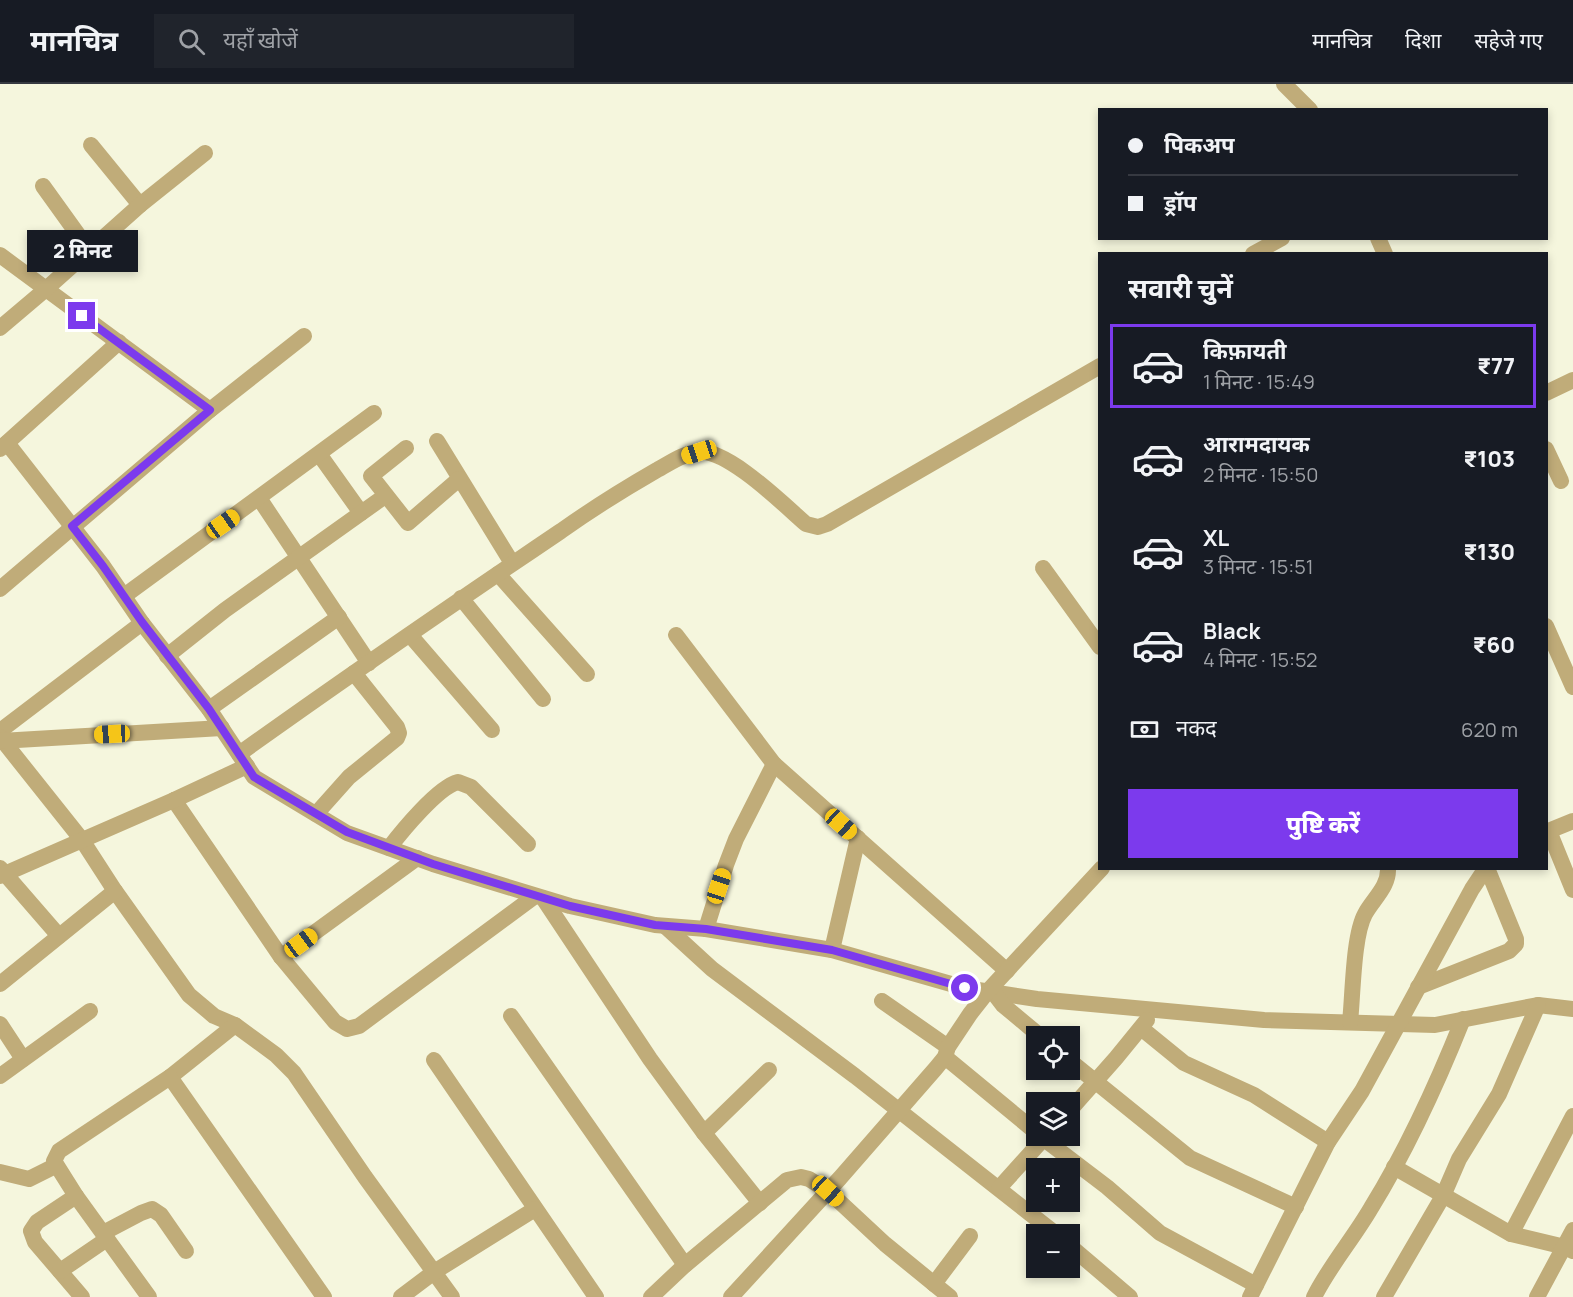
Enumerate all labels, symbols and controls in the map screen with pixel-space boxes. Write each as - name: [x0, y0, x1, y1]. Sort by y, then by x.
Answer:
- search box: [154, 14, 574, 68]
- text: मानचित्र: [30, 21, 118, 59]
- icon: search: [175, 25, 208, 58]
- text: यहाँ खोजें: [223, 25, 298, 55]
- text: मानचित्र: [1312, 26, 1372, 54]
- text: दिशा: [1405, 26, 1441, 54]
- text: सहेजे गए: [1474, 26, 1543, 54]
- text: पिकअप: [1164, 130, 1235, 160]
- text: ड्रॉप: [1164, 188, 1197, 218]
- callout: 2 मिनट: [26, 229, 138, 271]
- text: 2 मिनट: [53, 237, 112, 264]
- text: सवारी चुनें: [1128, 269, 1233, 306]
- route end: [68, 302, 95, 329]
- text: किफ़ायती: [1203, 336, 1287, 366]
- icon: car: [1131, 339, 1185, 393]
- text: ₹77: [1477, 351, 1515, 381]
- text: 1 मिनट · 15:49: [1203, 368, 1315, 395]
- text: आरामदायक: [1203, 429, 1310, 459]
- icon: car: [1131, 432, 1185, 486]
- car: [679, 438, 719, 466]
- text: ₹103: [1463, 444, 1515, 474]
- text: 2 मिनट · 15:50: [1203, 461, 1318, 488]
- car: [203, 506, 243, 542]
- text: XL: [1203, 523, 1229, 553]
- icon: car: [1131, 525, 1185, 579]
- text: ₹130: [1463, 537, 1515, 567]
- text: 3 मिनट · 15:51: [1203, 553, 1314, 580]
- text: Black: [1203, 616, 1260, 646]
- icon: car: [1131, 618, 1185, 672]
- text: ₹60: [1473, 630, 1515, 660]
- text: 4 मिनट · 15:52: [1203, 646, 1317, 673]
- icon: cash: [1128, 713, 1161, 746]
- text: नकद: [1176, 713, 1217, 743]
- text: 620 m: [1461, 716, 1518, 743]
- car: [94, 724, 130, 744]
- button: पुष्टि करें: [1128, 789, 1518, 858]
- car: [822, 805, 860, 843]
- car: [705, 866, 733, 906]
- car: [281, 925, 321, 961]
- route start: [951, 974, 978, 1001]
- map controls: [1026, 1026, 1080, 1278]
- button: locate: [1026, 1026, 1080, 1080]
- button: layers: [1026, 1092, 1080, 1146]
- button: +: [1026, 1158, 1080, 1212]
- car: [809, 1172, 847, 1210]
- button: −: [1026, 1224, 1080, 1278]

